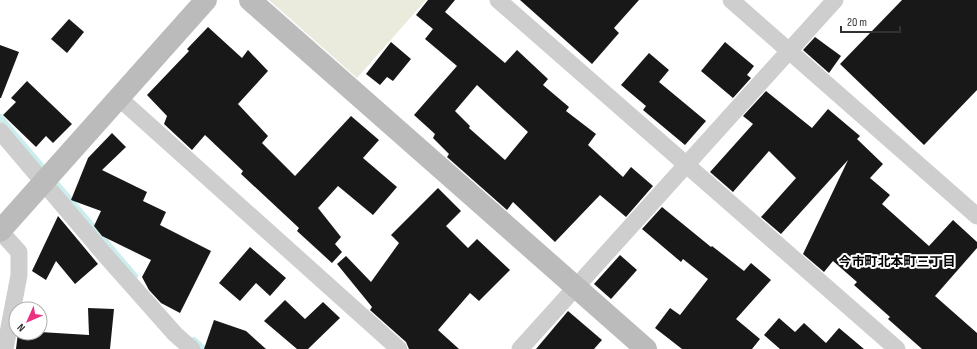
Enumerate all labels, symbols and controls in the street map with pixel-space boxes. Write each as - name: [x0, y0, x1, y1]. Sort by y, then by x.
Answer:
- scale bar: [841, 8, 900, 34]
- text: 20 m: [847, 15, 867, 30]
- district label: 今市町北本町三丁目: [838, 254, 956, 270]
- north arrow: [8, 301, 48, 341]
- text: N: [15, 321, 28, 334]

